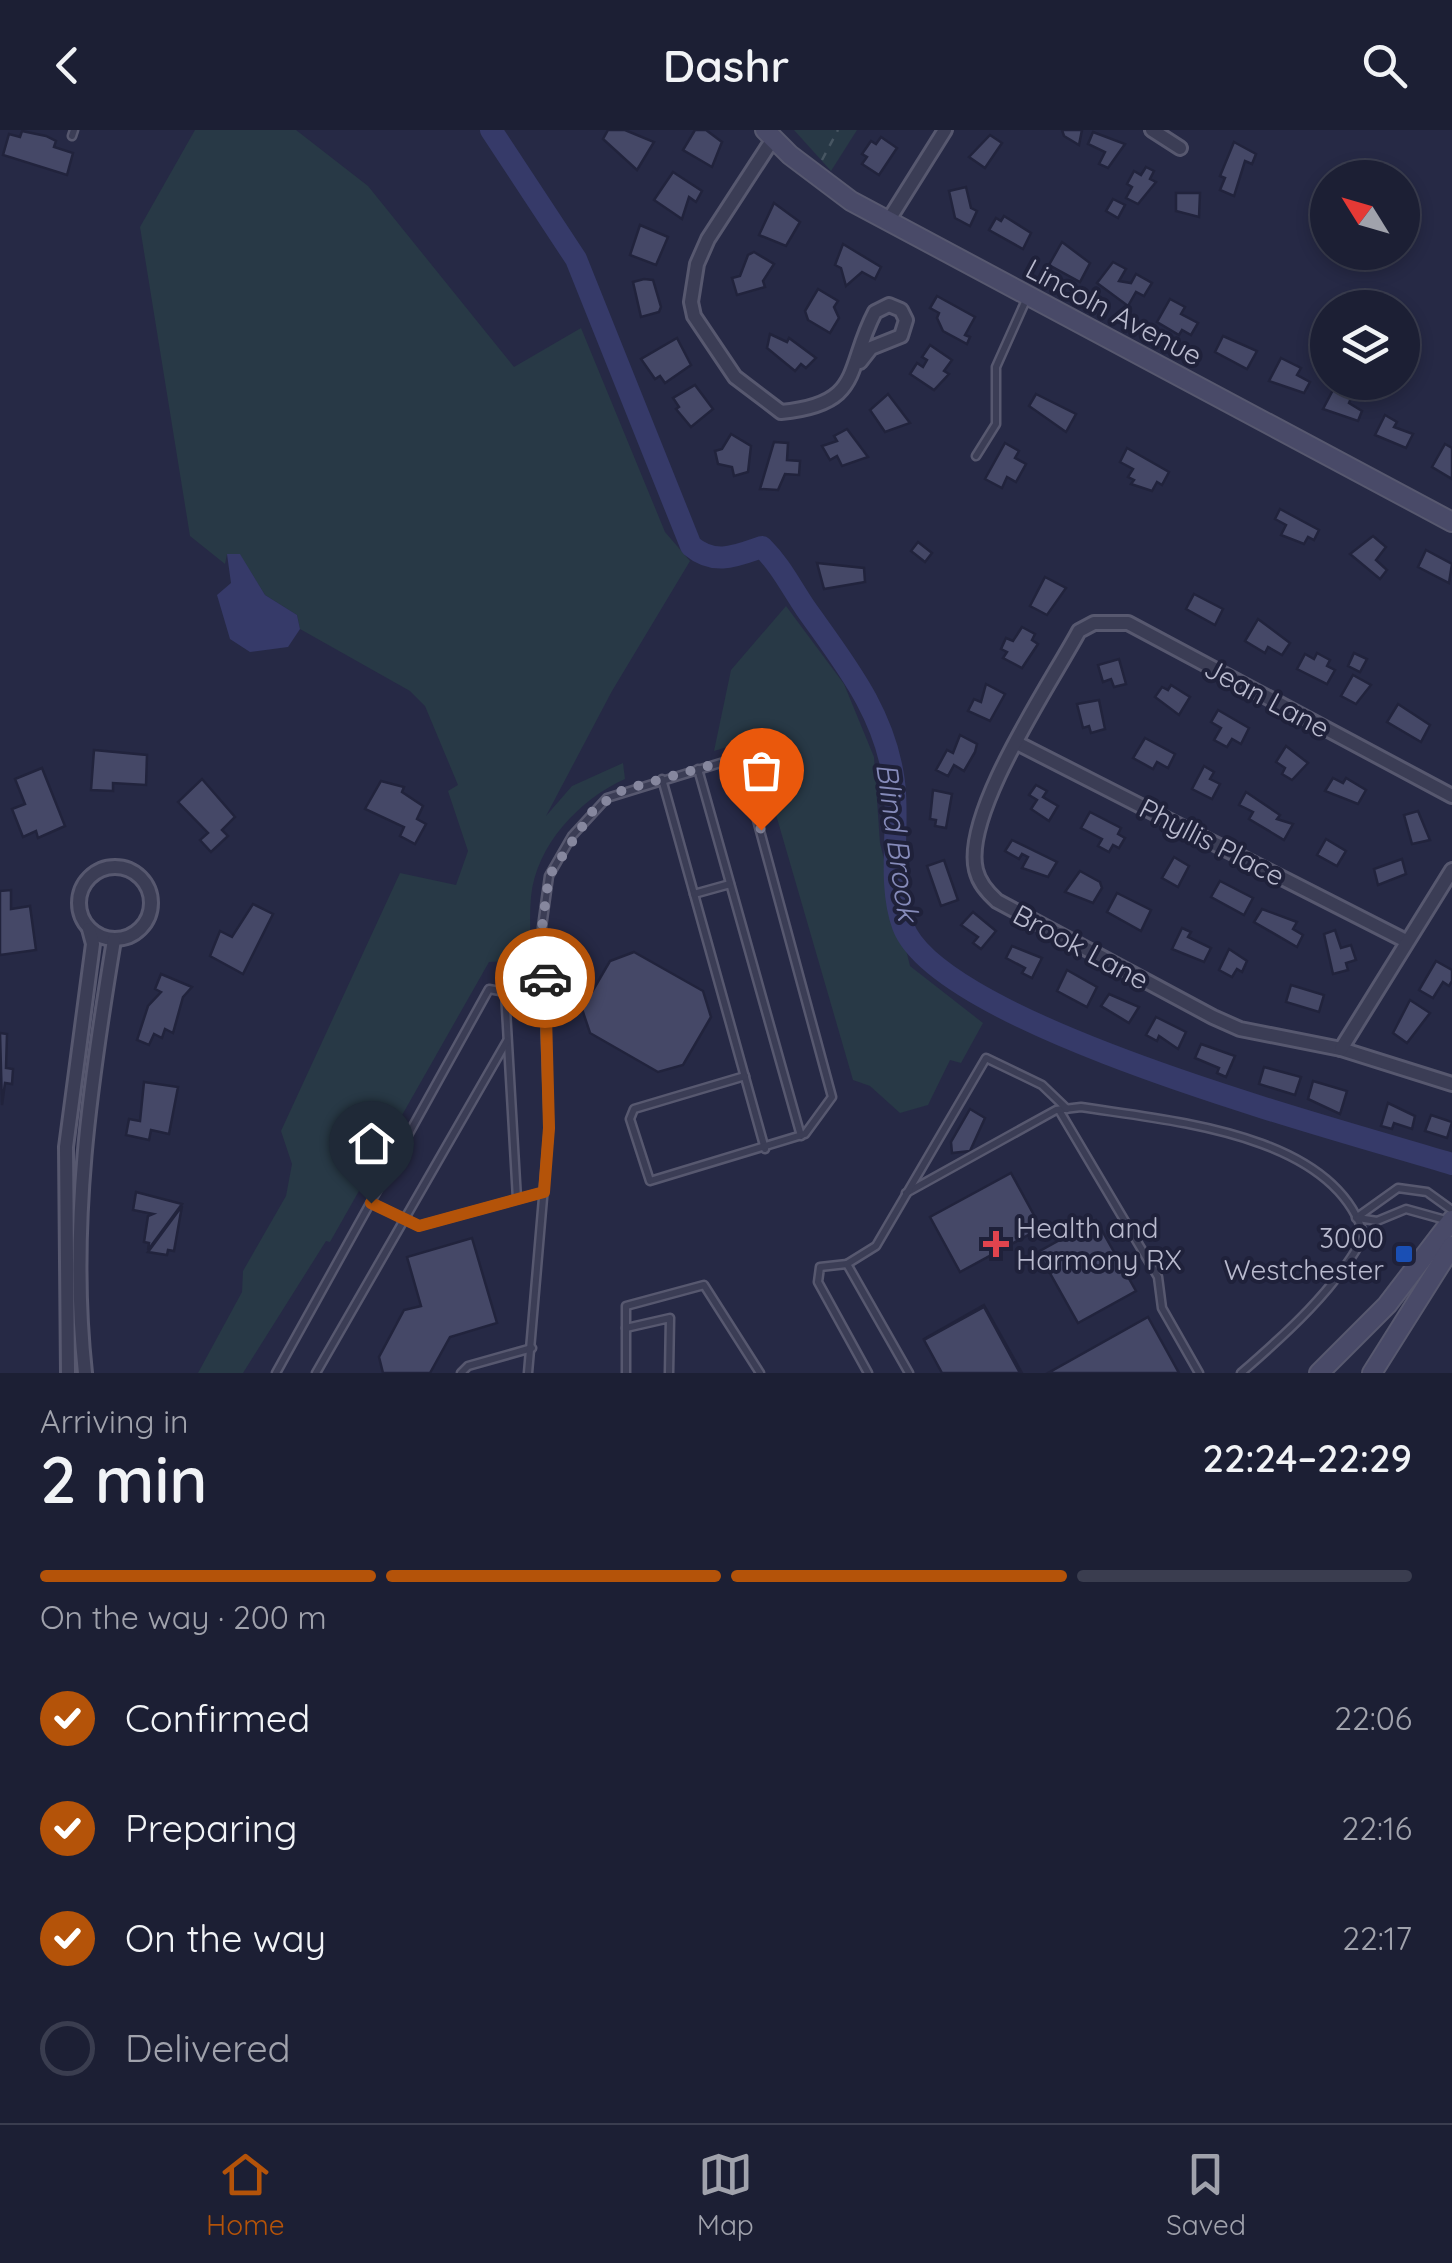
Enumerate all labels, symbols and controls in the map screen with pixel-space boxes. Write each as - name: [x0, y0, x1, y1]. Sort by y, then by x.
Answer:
- text: Dashr: [663, 37, 789, 93]
- icon: back: [40, 38, 95, 93]
- icon: search: [1357, 38, 1412, 93]
- north arrow: [1310, 160, 1420, 270]
- map controls: [1310, 160, 1420, 400]
- street label: Lincoln Avenue: [1020, 250, 1208, 373]
- button: layers: [1310, 290, 1420, 400]
- street label: Jean Lane: [1199, 650, 1336, 745]
- pin: [719, 728, 804, 831]
- icon: bag: [734, 743, 789, 798]
- water label: Blind Brook: [868, 760, 928, 926]
- street label: Phyllis Place: [1134, 790, 1291, 893]
- street label: Brook Lane: [1007, 896, 1155, 997]
- courier: [495, 928, 595, 1028]
- icon: car: [518, 951, 573, 1006]
- pin: [329, 1101, 414, 1204]
- icon: home: [344, 1116, 399, 1171]
- place label: Health and Harmony RX: [1016, 1210, 1182, 1277]
- place label: 3000 Westchester: [1224, 1220, 1384, 1287]
- marker: Health and Harmony RX: [985, 1233, 1007, 1255]
- marker: 3000 Westchester: [1393, 1243, 1415, 1265]
- text: Arriving in: [40, 1401, 189, 1441]
- text: 22:24–22:29: [1202, 1434, 1412, 1482]
- text: 2 min: [40, 1438, 208, 1519]
- text: On the way · 200 m: [40, 1597, 327, 1637]
- icon: check: [40, 1691, 95, 1746]
- text: Confirmed: [125, 1694, 310, 1742]
- text: 22:06: [1334, 1698, 1412, 1738]
- icon: check: [40, 1801, 95, 1856]
- text: Preparing: [125, 1804, 297, 1852]
- text: 22:16: [1342, 1808, 1412, 1848]
- icon: check: [40, 1911, 95, 1966]
- text: On the way: [125, 1914, 326, 1962]
- text: 22:17: [1342, 1918, 1412, 1958]
- text: Delivered: [125, 2024, 291, 2072]
- tab: Home: [206, 2147, 285, 2242]
- tab: Map: [697, 2147, 754, 2242]
- tab: Saved: [1166, 2147, 1246, 2242]

